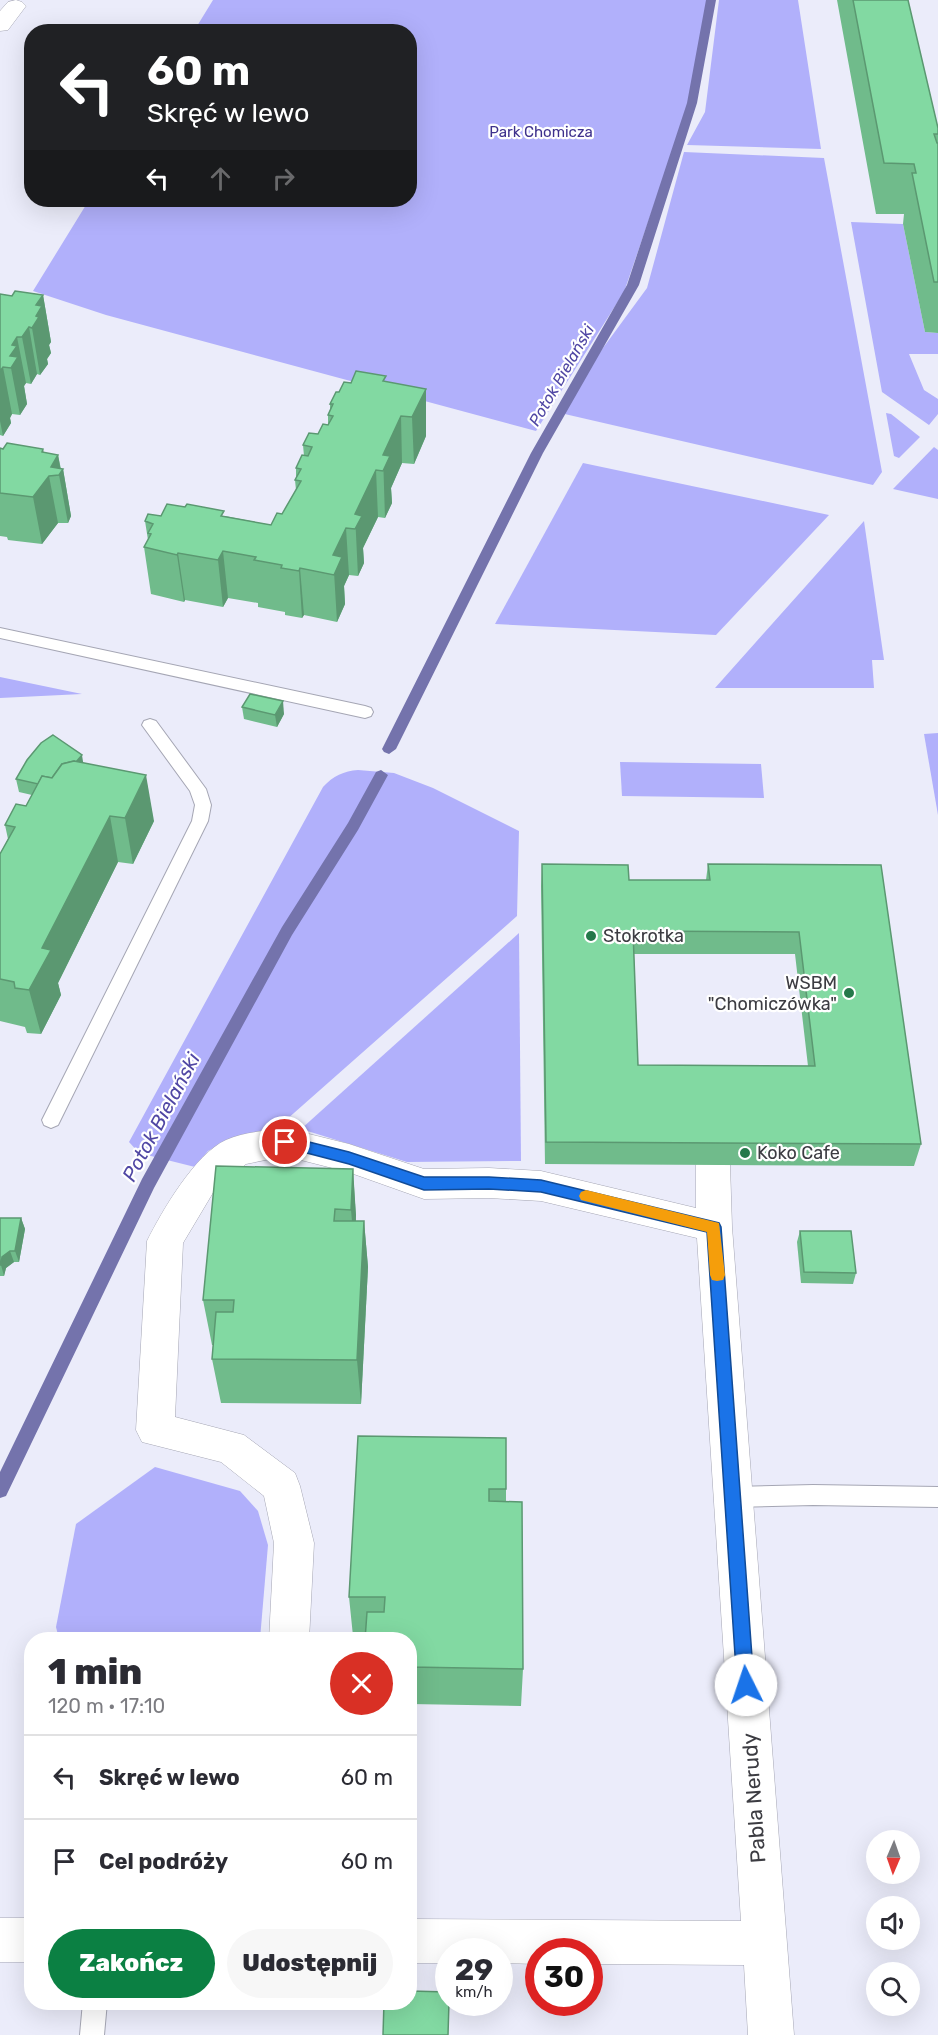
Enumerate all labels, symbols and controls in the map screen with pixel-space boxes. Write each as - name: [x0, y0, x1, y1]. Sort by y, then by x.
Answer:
- text: 60 m: [147, 46, 250, 96]
- icon: left: [48, 48, 126, 126]
- text: Skręć w lewo: [147, 97, 310, 129]
- park label: Park Chomicza: [489, 123, 593, 141]
- icon: left: [141, 162, 174, 195]
- icon: ahead: [204, 162, 237, 195]
- icon: right: [267, 162, 300, 195]
- water label: Potok Bielański: [525, 320, 599, 429]
- place label: Stokrotka: [603, 925, 684, 947]
- marker: Stokrotka: [584, 929, 598, 943]
- place label: WSBM "Chomiczówka": [708, 972, 837, 1015]
- marker: WSBM "Chomiczówka": [842, 986, 856, 1000]
- water label: Potok Bielański: [117, 1048, 205, 1185]
- pin: [259, 1116, 310, 1167]
- icon: arrive: [268, 1125, 301, 1158]
- place label: Koko Cafe: [757, 1142, 840, 1164]
- marker: Koko Cafe: [738, 1146, 752, 1160]
- text: 1 min: [48, 1650, 142, 1693]
- button: close: [330, 1652, 393, 1715]
- position arrow: [714, 1653, 778, 1717]
- text: 120 m · 17:10: [48, 1694, 165, 1718]
- street label: Pabla Nerudy: [736, 1732, 771, 1864]
- icon: left: [48, 1761, 81, 1794]
- text: Skręć w lewo: [99, 1764, 240, 1791]
- text: 60 m: [341, 1764, 393, 1791]
- north arrow: [866, 1830, 920, 1884]
- map controls: [866, 1830, 920, 2016]
- icon: arrive: [48, 1845, 81, 1878]
- text: Cel podróży: [99, 1848, 228, 1875]
- text: 60 m: [341, 1848, 393, 1875]
- button: sound: [866, 1896, 920, 1950]
- button: Zakończ: [48, 1929, 215, 1998]
- button: Udostępnij: [227, 1929, 393, 1998]
- speed limit sign: 30: [525, 1938, 603, 2016]
- text: 29: [455, 1952, 493, 1988]
- button: search: [866, 1962, 920, 2016]
- text: km/h: [455, 1983, 493, 2001]

